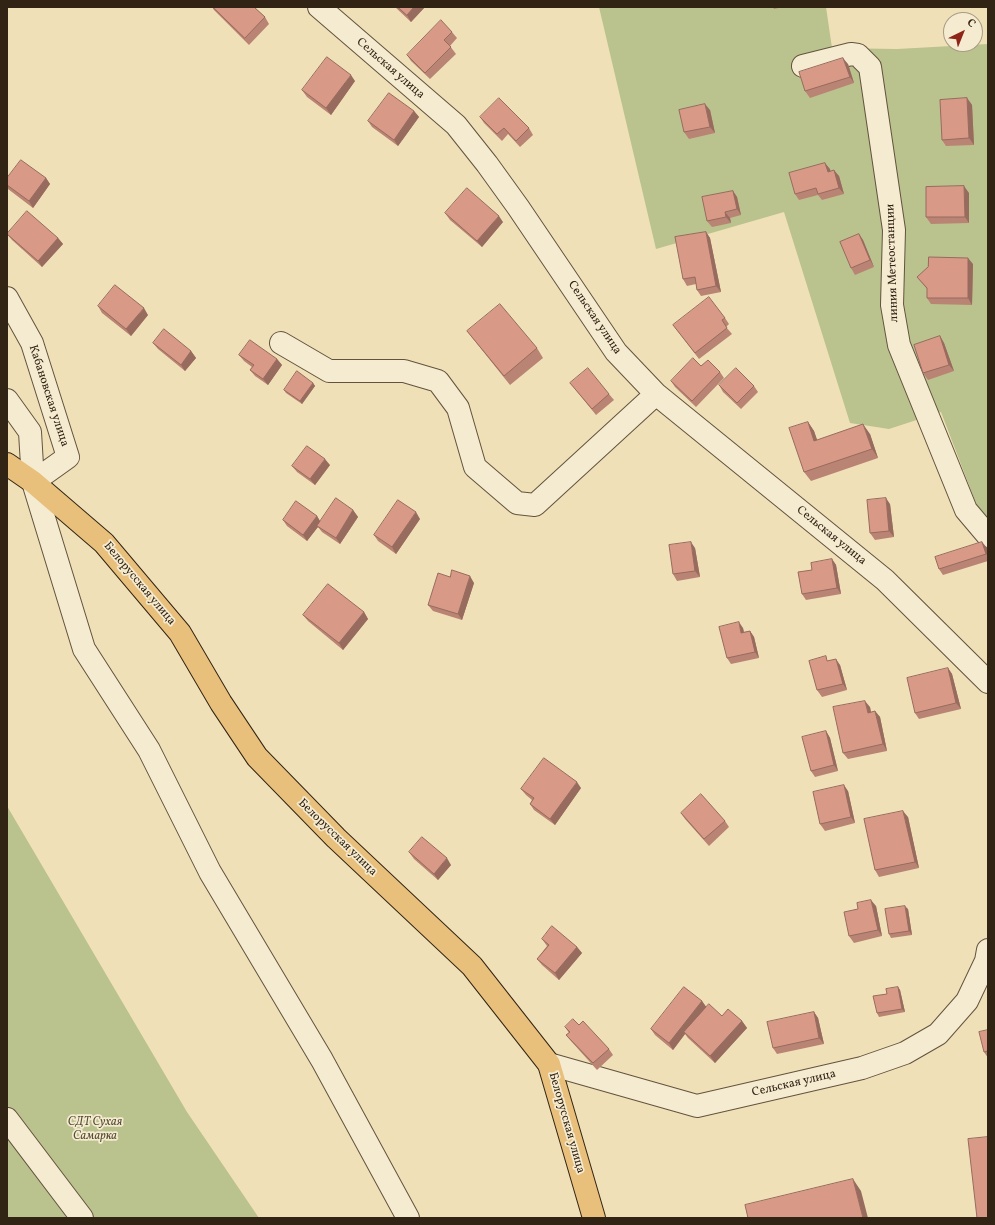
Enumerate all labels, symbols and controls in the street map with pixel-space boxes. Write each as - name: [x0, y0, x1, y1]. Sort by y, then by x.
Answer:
- north arrow: [943, 12, 983, 52]
- text: С: [963, 16, 979, 31]
- street label: Сельская улица: [353, 35, 427, 103]
- street label: линия Метеостанции: [884, 204, 902, 322]
- street label: Сельская улица: [564, 278, 624, 358]
- street label: Кабановская улица: [25, 343, 71, 449]
- street label: Сельская улица: [793, 503, 869, 569]
- street label: Белорусская улица: [100, 539, 178, 629]
- street label: Белорусская улица: [294, 797, 380, 879]
- street label: Сельская улица: [751, 1067, 837, 1101]
- street label: Белорусская улица: [545, 1071, 587, 1175]
- park label: СДТ Сухая Самарка: [68, 1116, 122, 1144]

